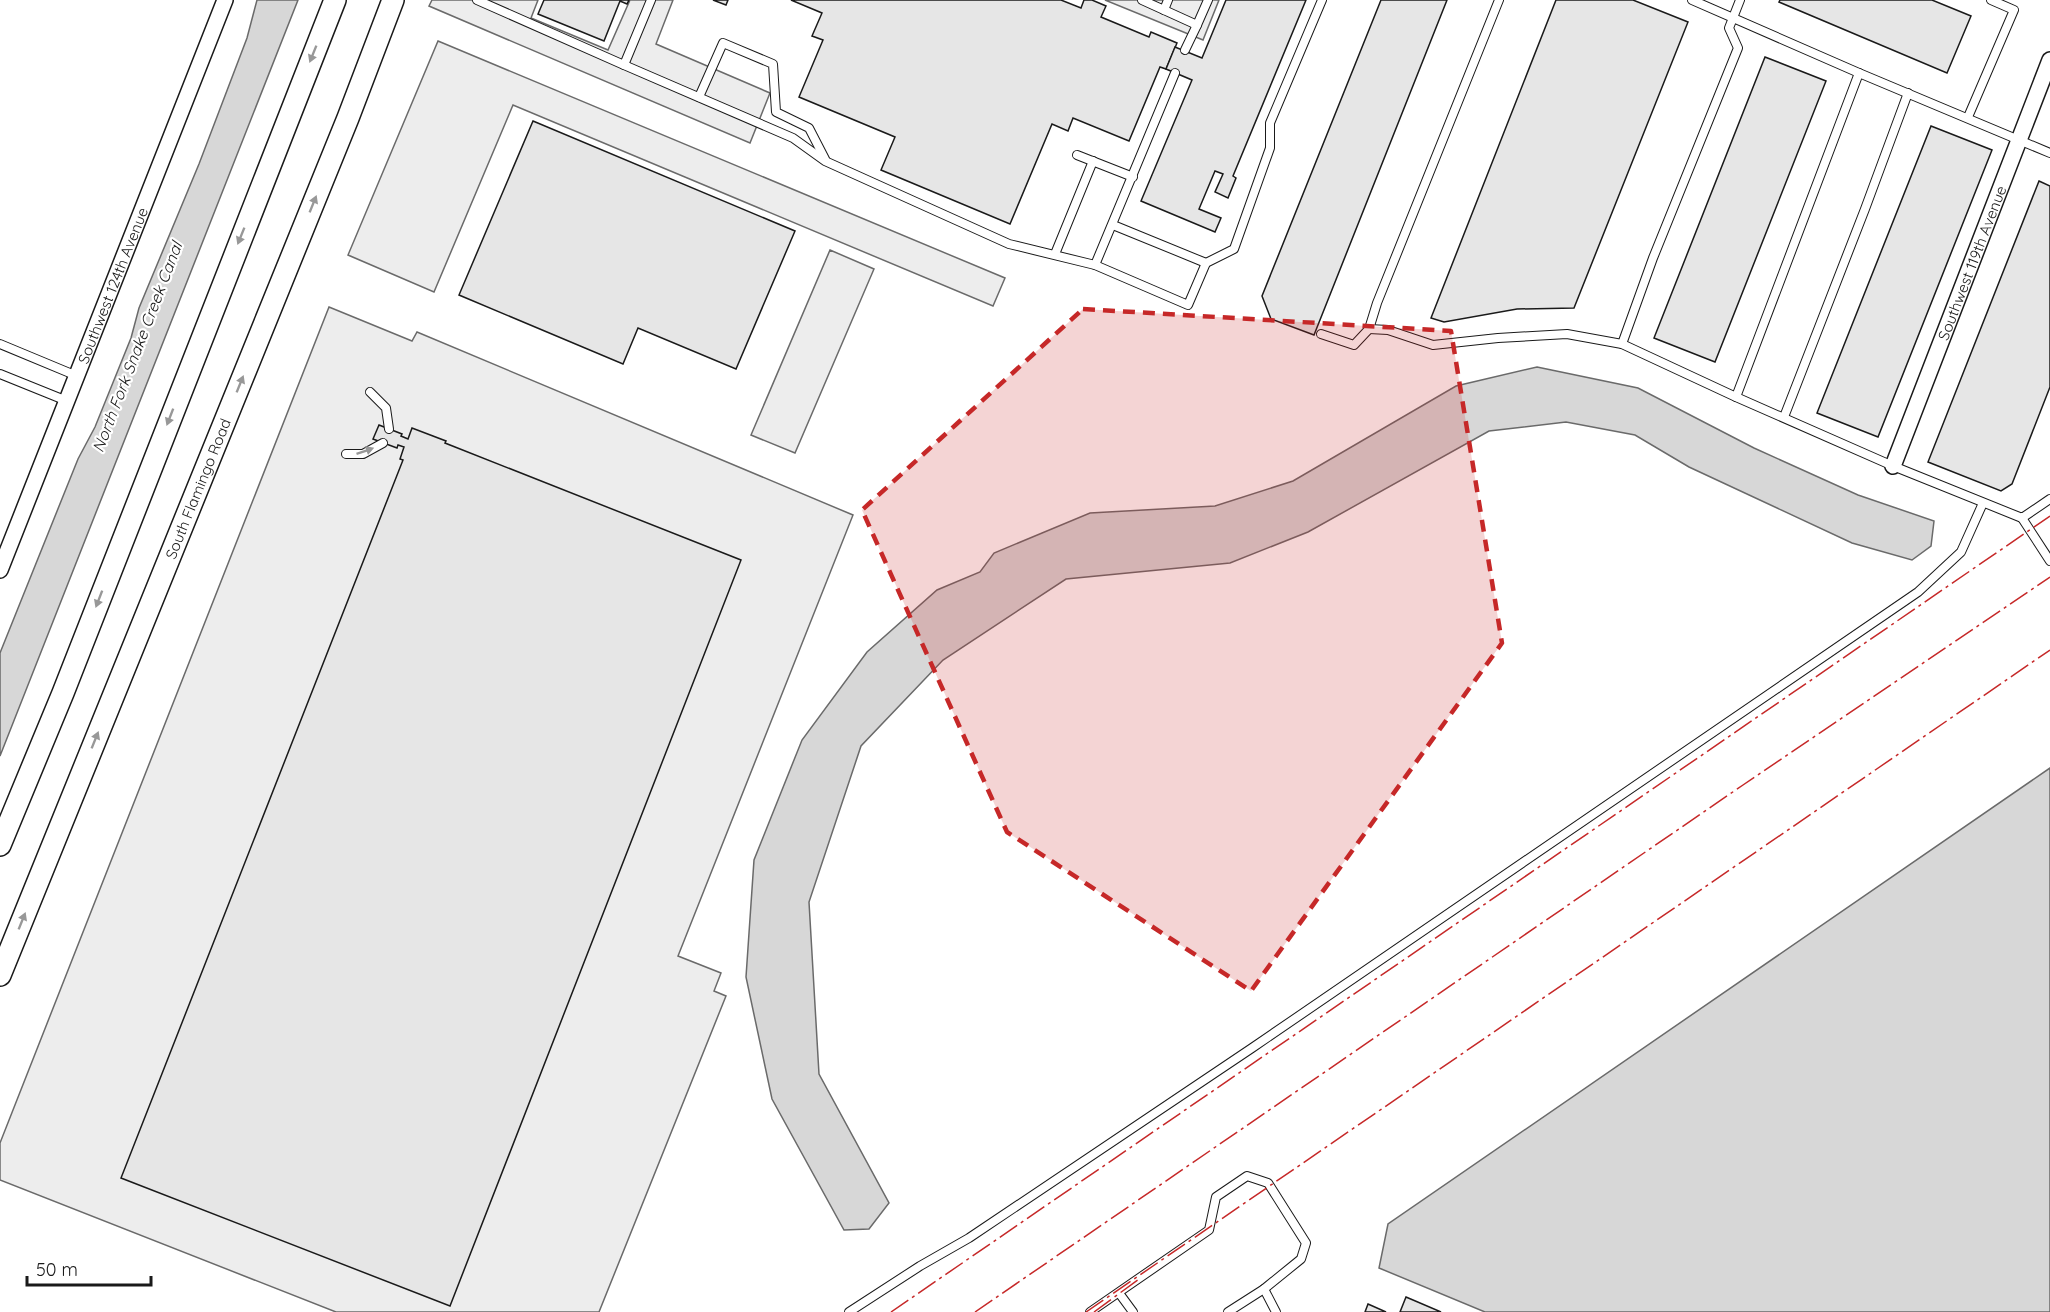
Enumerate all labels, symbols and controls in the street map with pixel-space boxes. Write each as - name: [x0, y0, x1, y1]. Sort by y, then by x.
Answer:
- one-way arrow: [308, 46, 318, 64]
- street label: Southwest 119th Avenue: [1933, 183, 2010, 343]
- one-way arrow: [308, 194, 318, 212]
- street label: Southwest 124th Avenue: [73, 205, 152, 366]
- one-way arrow: [236, 227, 246, 245]
- water label: North Fork Snake Creek Canal: [88, 237, 187, 455]
- one-way arrow: [235, 375, 245, 393]
- one-way arrow: [165, 408, 175, 426]
- street label: South Flamingo Road: [161, 416, 235, 562]
- one-way arrow: [356, 446, 374, 455]
- one-way arrow: [94, 590, 104, 608]
- one-way arrow: [91, 731, 100, 749]
- one-way arrow: [18, 912, 27, 930]
- scale bar: [27, 1249, 152, 1287]
- text: 50 m: [36, 1258, 78, 1281]

